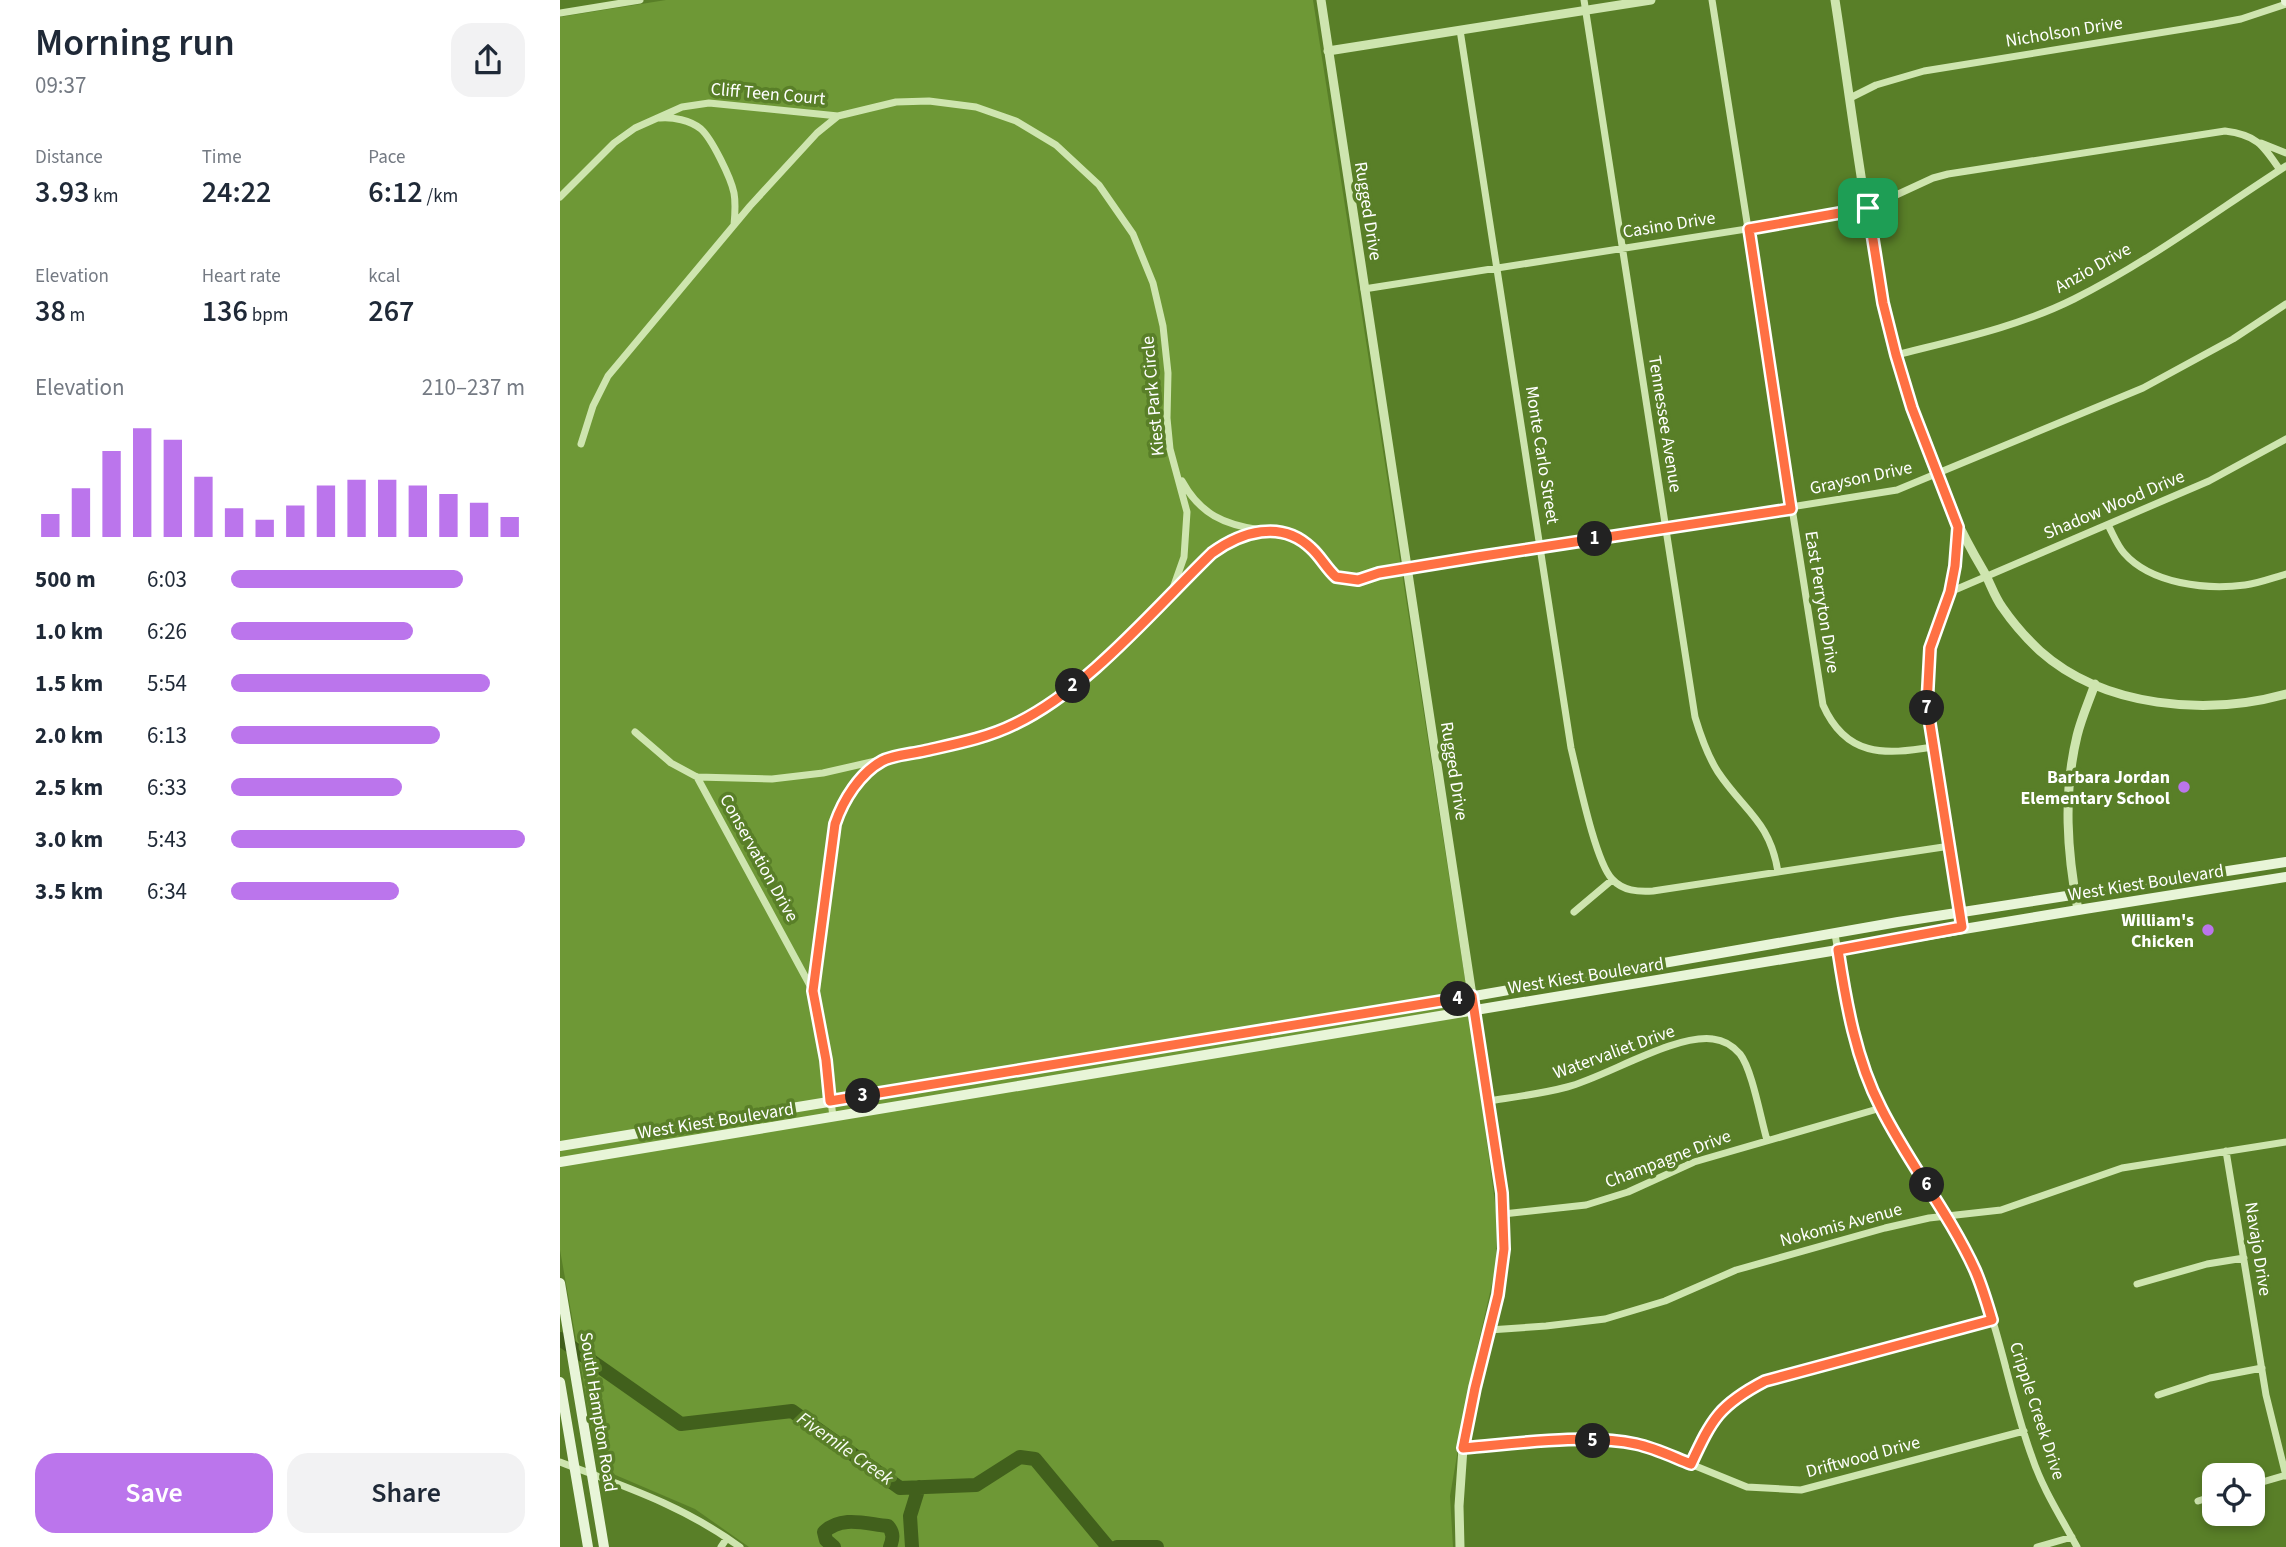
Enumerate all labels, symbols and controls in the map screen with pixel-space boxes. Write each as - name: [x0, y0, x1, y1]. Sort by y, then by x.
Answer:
- street label: Nicholson Drive: [2004, 10, 2124, 54]
- text: Morning run: [35, 16, 235, 70]
- button: share: [451, 23, 525, 97]
- text: 09:37: [35, 69, 86, 102]
- street label: Cliff Teen Court: [710, 77, 826, 111]
- text: Distance: [35, 144, 103, 171]
- text: Time: [202, 144, 242, 171]
- text: Pace: [368, 144, 406, 171]
- street label: Rugged Drive: [1348, 160, 1388, 262]
- text: 3.93: [35, 171, 89, 214]
- text: 24:22: [202, 171, 271, 214]
- text: 6:12: [368, 171, 423, 214]
- pin: [1838, 178, 1898, 238]
- text: km: [89, 183, 118, 210]
- text: /km: [423, 183, 458, 210]
- icon: arrive: [1849, 189, 1887, 227]
- street label: Casino Drive: [1621, 205, 1717, 245]
- street label: Anzio Drive: [2050, 237, 2136, 299]
- text: Elevation: [35, 263, 109, 290]
- text: Heart rate: [202, 263, 281, 290]
- text: kcal: [368, 263, 400, 290]
- text: 38: [35, 290, 66, 333]
- text: 136: [202, 290, 248, 333]
- text: 267: [368, 290, 415, 333]
- text: m: [66, 302, 85, 329]
- text: bpm: [248, 302, 288, 329]
- street label: Kiest Park Circle: [1135, 335, 1171, 457]
- street label: Tennessee Avenue: [1642, 354, 1688, 494]
- text: Elevation: [35, 371, 125, 404]
- text: 210–237 m: [422, 371, 525, 404]
- street label: Monte Carlo Street: [1519, 384, 1565, 526]
- street label: Grayson Drive: [1807, 455, 1915, 501]
- street label: Shadow Wood Drive: [2040, 464, 2188, 546]
- pin: 1: [1578, 522, 1612, 556]
- text: 1: [1589, 525, 1600, 552]
- street label: East Perryton Drive: [1798, 529, 1846, 675]
- text: 500 m: [35, 563, 96, 596]
- text: 6:03: [147, 563, 187, 596]
- text: 1.0 km: [35, 615, 103, 648]
- text: 6:26: [147, 615, 187, 648]
- text: 1.5 km: [35, 667, 103, 700]
- text: 5:54: [147, 667, 187, 700]
- pin: 2: [1056, 668, 1090, 704]
- text: 2: [1067, 672, 1078, 699]
- pin: 7: [1910, 690, 1944, 726]
- text: 7: [1921, 694, 1932, 721]
- text: 2.0 km: [35, 719, 103, 752]
- text: 6:13: [147, 719, 187, 752]
- street label: Rugged Drive: [1434, 720, 1474, 822]
- place label: Barbara Jordan Elementary School: [2020, 765, 2170, 811]
- text: 2.5 km: [35, 771, 103, 804]
- text: 6:33: [147, 771, 187, 804]
- marker: Barbara Jordan Elementary School: [2176, 779, 2192, 795]
- street label: Conservation Drive: [713, 790, 805, 927]
- text: 3.0 km: [35, 823, 103, 856]
- text: 5:43: [147, 823, 187, 856]
- street label: West Kiest Boulevard: [2066, 858, 2226, 908]
- text: 3.5 km: [35, 875, 103, 908]
- text: 6:34: [147, 875, 187, 908]
- place label: William's Chicken: [2121, 908, 2194, 954]
- marker: William's Chicken: [2200, 922, 2216, 938]
- street label: West Kiest Boulevard: [1506, 951, 1666, 1001]
- pin: 4: [1440, 982, 1476, 1016]
- text: 4: [1452, 985, 1463, 1012]
- street label: Watervaliet Drive: [1550, 1018, 1678, 1086]
- pin: 3: [846, 1078, 880, 1114]
- text: 3: [857, 1082, 868, 1109]
- street label: West Kiest Boulevard: [636, 1096, 796, 1146]
- street label: Champagne Drive: [1601, 1123, 1735, 1195]
- pin: 6: [1910, 1168, 1944, 1202]
- text: 6: [1921, 1171, 1932, 1198]
- street label: Nokomis Avenue: [1777, 1197, 1905, 1253]
- street label: Navajo Drive: [2238, 1200, 2278, 1298]
- street label: South Hampton Road: [573, 1330, 623, 1494]
- street label: Cripple Creek Drive: [2003, 1339, 2071, 1483]
- water label: Fivemile Creek: [791, 1406, 900, 1493]
- pin: 5: [1576, 1424, 1610, 1458]
- text: 5: [1587, 1427, 1598, 1454]
- street label: Driftwood Drive: [1803, 1430, 1923, 1484]
- button: Save: [35, 1453, 273, 1533]
- button: Share: [287, 1453, 525, 1533]
- map controls: [2202, 1463, 2265, 1526]
- button: locate: [2202, 1463, 2265, 1526]

